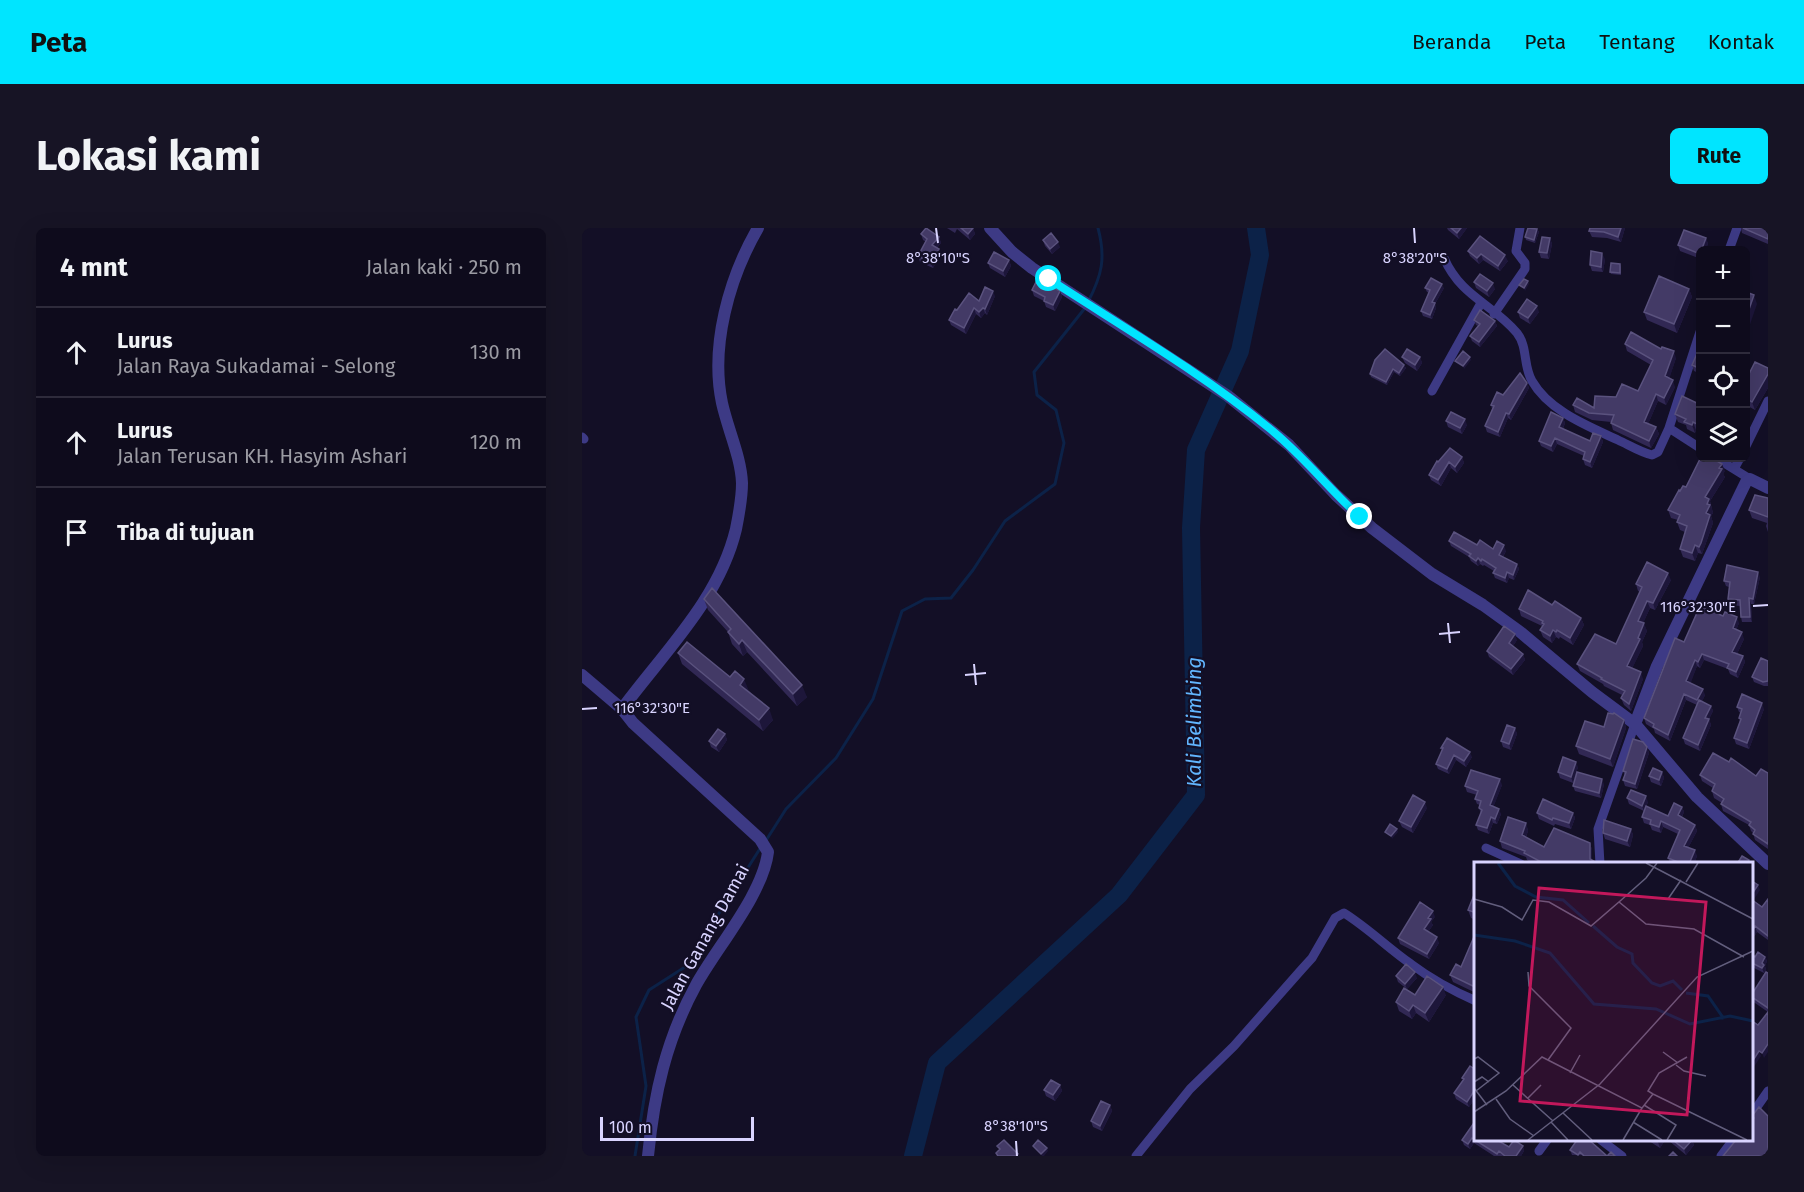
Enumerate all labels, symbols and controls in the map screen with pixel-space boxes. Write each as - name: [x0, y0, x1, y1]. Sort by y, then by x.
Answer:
- text: Peta: [30, 26, 87, 59]
- text: Beranda: [1412, 29, 1491, 55]
- text: Peta: [1524, 29, 1566, 55]
- text: Tentang: [1599, 29, 1675, 55]
- text: Kontak: [1708, 29, 1774, 55]
- button: Rute: [1670, 128, 1768, 184]
- text: Lokasi kami: [36, 131, 261, 181]
- map controls: [1696, 246, 1750, 462]
- button: +: [1696, 246, 1750, 300]
- text: 8°38'10"S: [906, 249, 970, 267]
- text: 8°38'20"S: [1383, 249, 1447, 267]
- text: 4 mnt: [60, 252, 128, 283]
- text: Jalan kaki · 250 m: [366, 255, 522, 279]
- route start: [1035, 265, 1061, 291]
- button: −: [1696, 300, 1750, 354]
- text: Lurus: [117, 327, 173, 354]
- icon: ahead: [60, 336, 93, 369]
- text: 130 m: [470, 340, 522, 364]
- text: Jalan Raya Sukadamai - Selong: [117, 354, 396, 378]
- button: locate: [1696, 354, 1750, 408]
- button: layers: [1696, 408, 1750, 462]
- text: Lurus: [117, 417, 173, 444]
- icon: ahead: [60, 426, 93, 459]
- text: 120 m: [470, 430, 522, 454]
- text: Jalan Terusan KH. Hasyim Ashari: [117, 444, 407, 468]
- route end: [1346, 503, 1372, 529]
- icon: arrive: [60, 516, 93, 549]
- text: Tiba di tujuan: [117, 519, 254, 546]
- text: 116°32'30"E: [1660, 598, 1736, 616]
- water label: Kali Belimbing: [1182, 657, 1206, 787]
- text: 116°32'30"E: [614, 699, 690, 717]
- street label: Jalan Ganang Damai: [656, 860, 754, 1014]
- inset map: [1474, 862, 1753, 1141]
- scale bar: [600, 1114, 754, 1142]
- text: 8°38'10"S: [984, 1117, 1048, 1135]
- text: 100 m: [609, 1118, 652, 1137]

